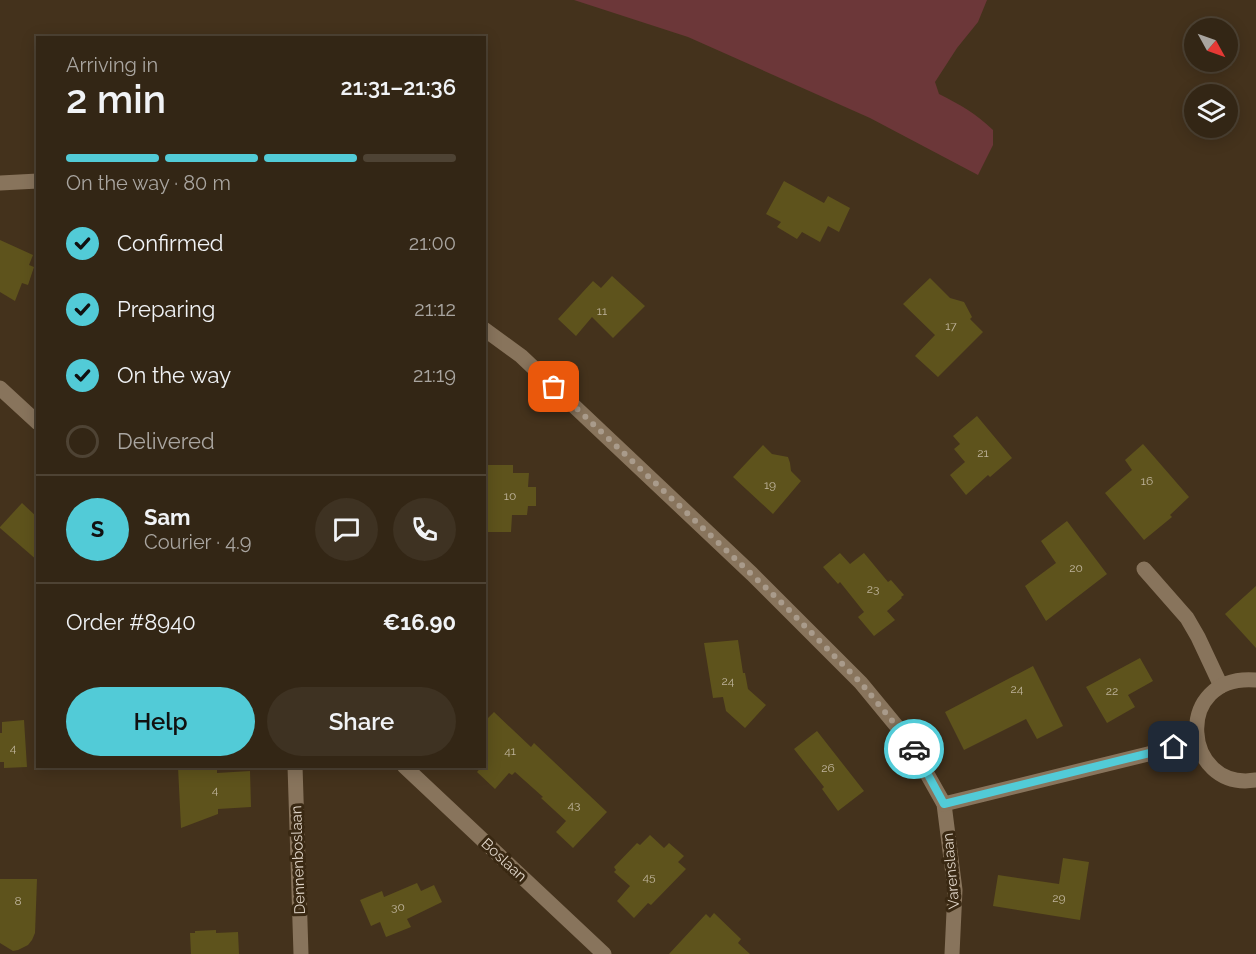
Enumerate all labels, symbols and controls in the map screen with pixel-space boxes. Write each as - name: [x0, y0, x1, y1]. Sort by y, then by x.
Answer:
- north arrow: [1184, 18, 1238, 72]
- map controls: [1184, 18, 1238, 138]
- text: Arriving in: [66, 53, 158, 77]
- text: 21:31–21:36: [341, 74, 456, 100]
- text: 2 min: [66, 76, 166, 122]
- button: layers: [1184, 84, 1238, 138]
- text: On the way · 80 m: [66, 171, 231, 195]
- icon: check: [66, 227, 99, 260]
- text: Confirmed: [117, 230, 224, 256]
- text: 21:00: [409, 231, 456, 255]
- icon: check: [66, 293, 99, 326]
- text: Preparing: [117, 296, 215, 322]
- text: 21:12: [414, 297, 456, 321]
- house number: 11: [597, 304, 607, 318]
- house number: 17: [945, 319, 957, 333]
- icon: check: [66, 359, 99, 392]
- pin: [528, 361, 579, 412]
- text: On the way: [117, 362, 231, 388]
- text: 21:19: [413, 363, 456, 387]
- icon: bag: [537, 370, 570, 403]
- text: Delivered: [117, 428, 215, 454]
- house number: 21: [977, 446, 989, 460]
- house number: 16: [1141, 474, 1153, 488]
- house number: 19: [764, 478, 776, 492]
- house number: 10: [504, 489, 516, 503]
- button: chat: [315, 498, 378, 561]
- button: phone: [393, 498, 456, 561]
- text: Sam: [144, 504, 191, 530]
- text: S: [91, 516, 104, 542]
- text: Courier · 4.9: [144, 530, 252, 554]
- house number: 20: [1069, 561, 1083, 575]
- house number: 23: [867, 582, 879, 596]
- text: Order #8940: [66, 609, 196, 635]
- text: €16.90: [383, 609, 456, 635]
- house number: 24: [722, 674, 735, 688]
- house number: 24: [1011, 682, 1024, 696]
- house number: 22: [1106, 684, 1118, 698]
- button: Help: [66, 687, 255, 756]
- button: Share: [267, 687, 456, 756]
- courier: [884, 719, 944, 779]
- pin: [1148, 721, 1199, 772]
- icon: home: [1157, 730, 1190, 763]
- icon: car: [898, 733, 931, 766]
- house number: 4: [10, 741, 17, 755]
- house number: 41: [504, 744, 516, 758]
- house number: 26: [821, 761, 835, 775]
- house number: 4: [212, 783, 219, 797]
- house number: 43: [568, 798, 580, 812]
- street label: Dennenboslaan: [287, 805, 309, 915]
- street label: Varenslaan: [939, 832, 963, 910]
- street label: Boslaan: [478, 835, 530, 885]
- house number: 45: [642, 870, 656, 884]
- house number: 29: [1052, 891, 1066, 905]
- house number: 8: [14, 894, 22, 908]
- house number: 30: [391, 900, 405, 914]

